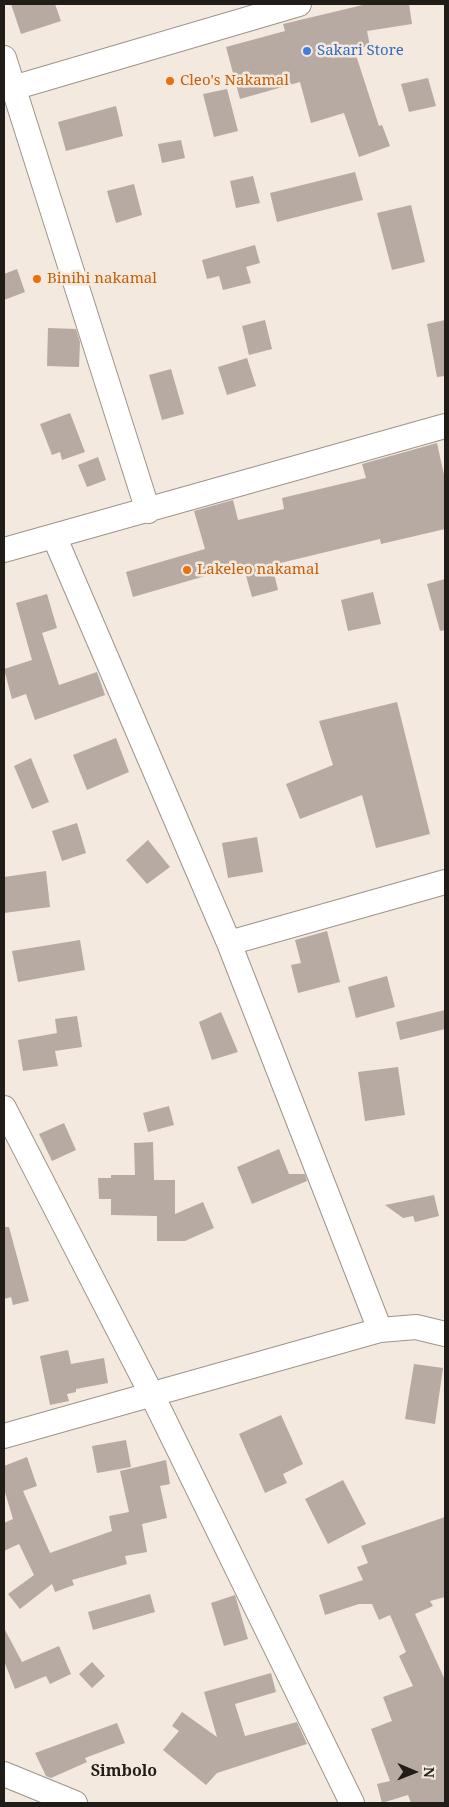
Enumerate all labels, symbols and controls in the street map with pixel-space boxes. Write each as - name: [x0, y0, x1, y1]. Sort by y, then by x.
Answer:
- place label: Sakari Store: [317, 42, 404, 60]
- marker: Sakari Store: [301, 45, 313, 57]
- place label: Cleo's Nakamal: [180, 72, 289, 90]
- marker: Cleo's Nakamal: [164, 75, 176, 87]
- place label: Binihi nakamal: [47, 270, 157, 288]
- marker: Binihi nakamal: [31, 273, 43, 285]
- place label: Lakeleo nakamal: [197, 561, 319, 579]
- marker: Lakeleo nakamal: [181, 564, 193, 576]
- north arrow: [389, 1747, 439, 1797]
- district label: Simbolo: [91, 1761, 157, 1781]
- text: N: [420, 1767, 439, 1778]

